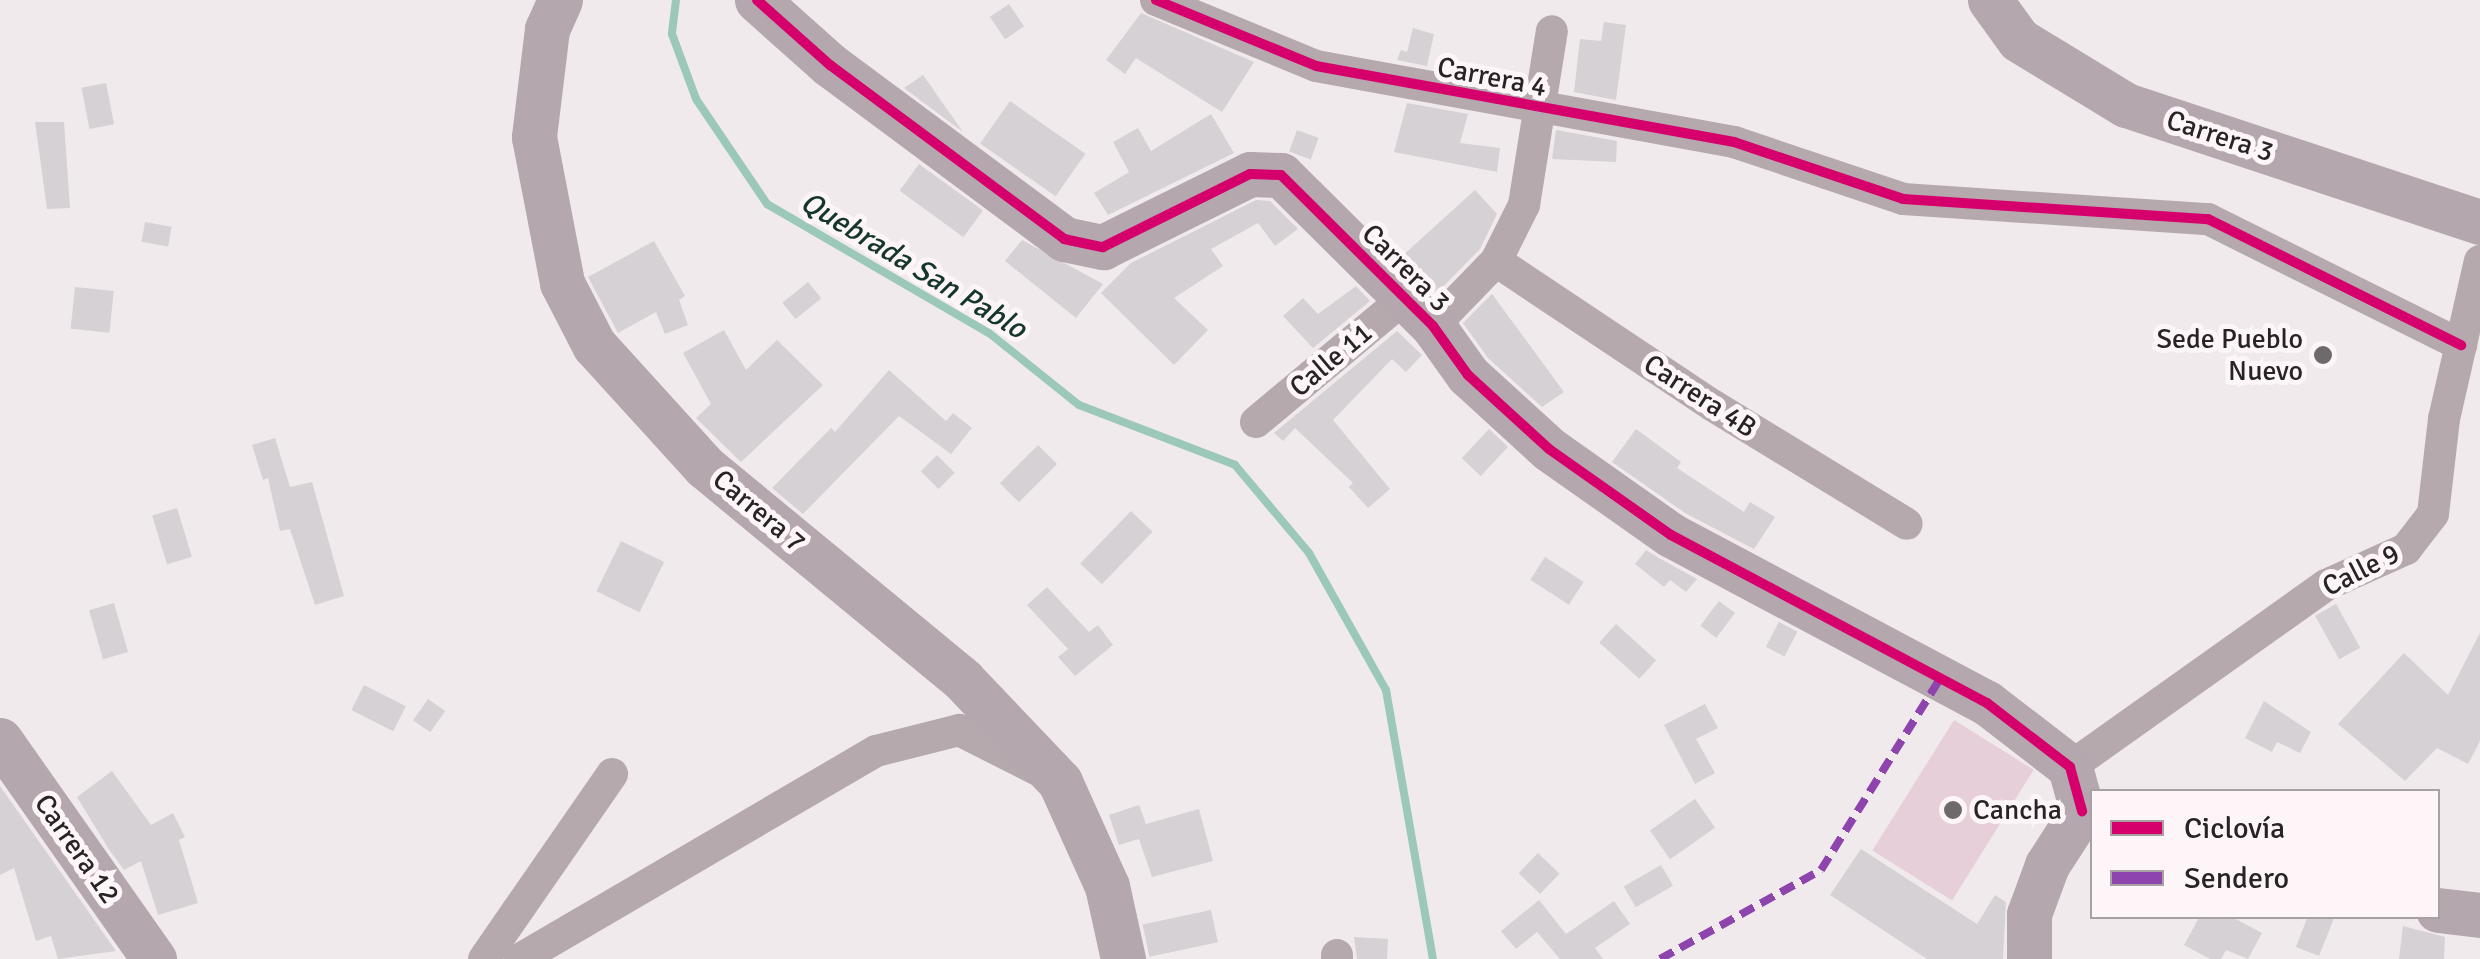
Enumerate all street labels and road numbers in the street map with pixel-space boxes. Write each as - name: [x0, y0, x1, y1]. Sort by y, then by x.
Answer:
- street label: Carrera 4: [1435, 50, 1549, 104]
- street label: Carrera 3: [2162, 103, 2278, 169]
- street label: Carrera 3: [1355, 217, 1457, 319]
- street label: Calle 11: [1283, 316, 1379, 404]
- street label: Carrera 4B: [1637, 347, 1763, 445]
- street label: Carrera 7: [706, 463, 812, 559]
- street label: Calle 9: [2317, 536, 2405, 604]
- street label: Carrera 12: [27, 788, 127, 910]

